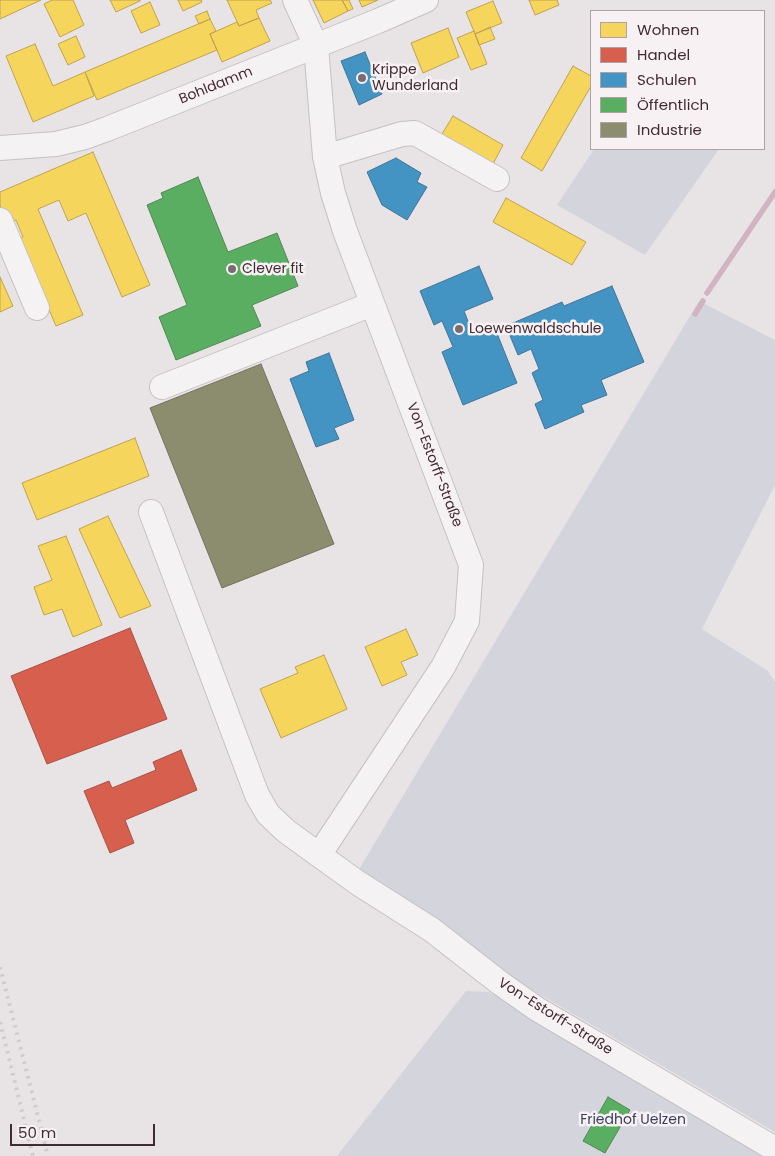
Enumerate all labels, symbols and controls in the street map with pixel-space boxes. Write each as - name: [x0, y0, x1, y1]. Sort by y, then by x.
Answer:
- legend: [590, 10, 765, 150]
- text: Wohnen: [637, 19, 699, 40]
- text: Handel: [637, 44, 690, 65]
- place label: Krippe Wunderland: [372, 62, 458, 94]
- street label: Bohldamm: [177, 64, 255, 108]
- text: Schulen: [637, 69, 697, 90]
- marker: Krippe Wunderland: [356, 72, 368, 84]
- text: Öffentlich: [637, 94, 709, 115]
- text: Industrie: [637, 119, 702, 140]
- place label: Clever fit: [242, 261, 304, 277]
- marker: Clever fit: [226, 263, 238, 275]
- place label: Loewenwaldschule: [469, 321, 602, 337]
- marker: Loewenwaldschule: [453, 323, 465, 335]
- street label: Von-Estorff-Straße: [403, 400, 465, 530]
- street label: Von-Estorff-Straße: [495, 975, 615, 1059]
- park label: Friedhof Uelzen: [580, 1112, 686, 1128]
- scale bar: [12, 1114, 158, 1146]
- text: 50 m: [18, 1122, 56, 1143]

